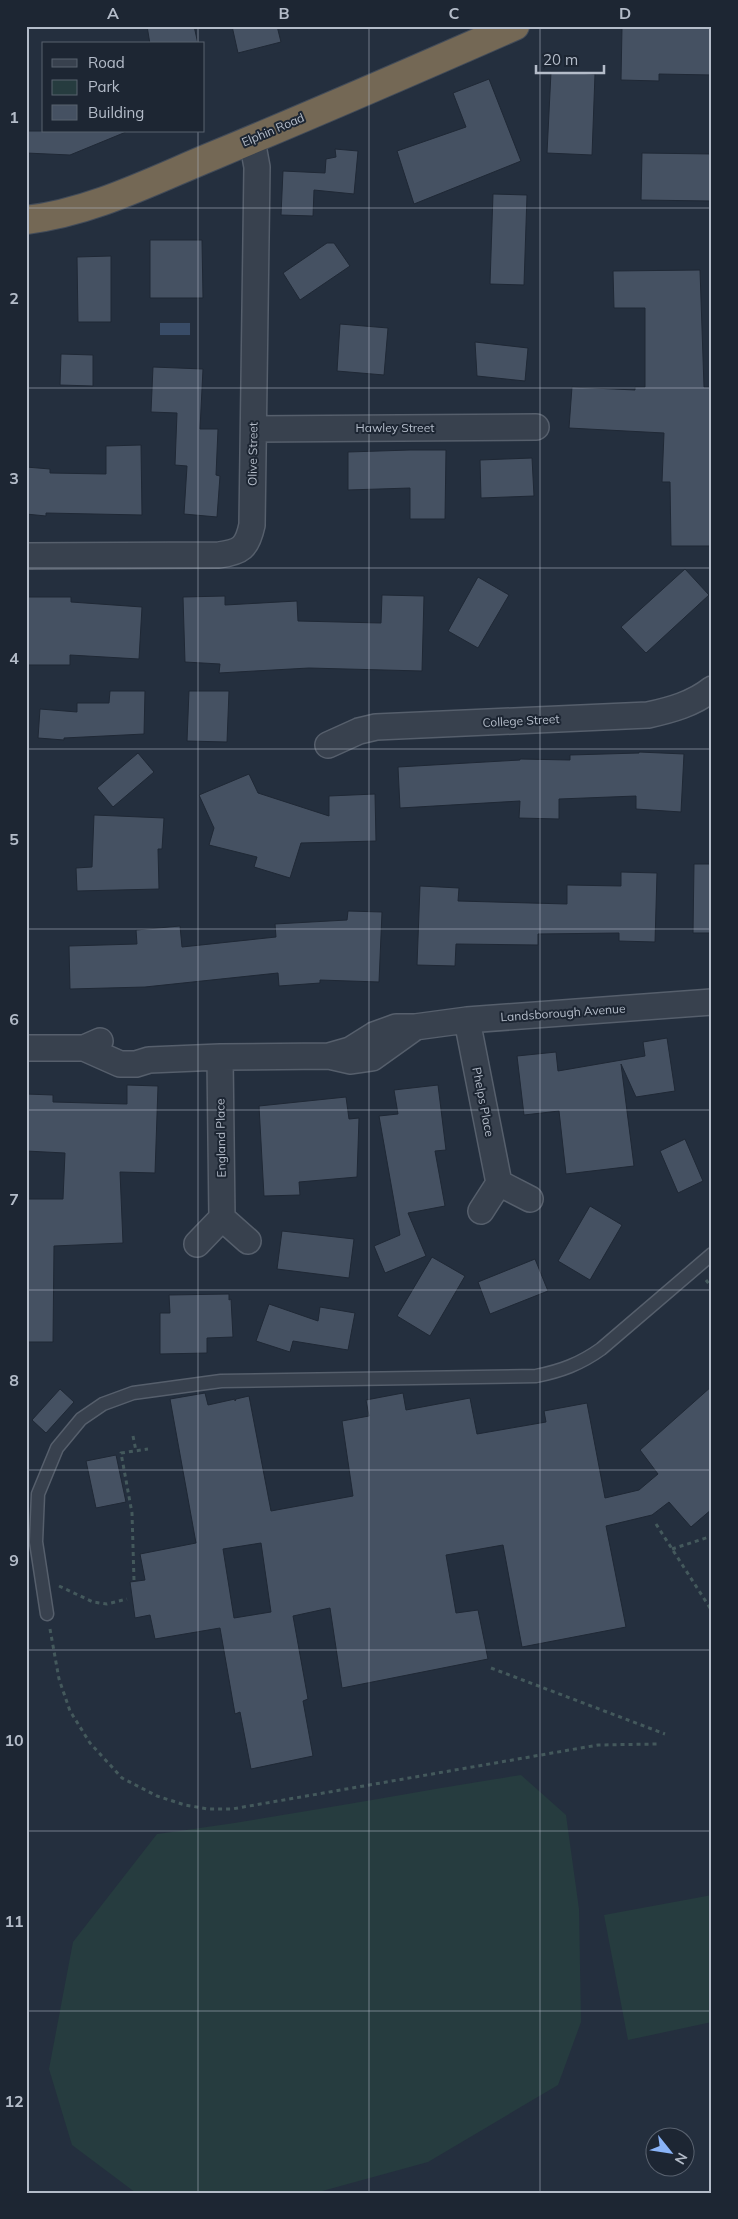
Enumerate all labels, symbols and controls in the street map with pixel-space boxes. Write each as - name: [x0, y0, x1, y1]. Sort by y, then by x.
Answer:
- text: A: [107, 3, 119, 23]
- text: B: [278, 3, 290, 23]
- text: C: [449, 3, 460, 23]
- text: D: [619, 3, 631, 23]
- legend: [42, 42, 205, 132]
- scale bar: [536, 42, 603, 74]
- text: 20 m: [543, 50, 578, 69]
- text: Road: [88, 53, 125, 72]
- text: Park: [88, 77, 120, 96]
- text: Building: [88, 103, 144, 122]
- text: 1: [9, 107, 19, 127]
- street label: Elphin Road: [239, 110, 306, 149]
- text: 2: [9, 288, 19, 308]
- street label: Hawley Street: [356, 420, 434, 435]
- street label: Olive Street: [244, 422, 261, 486]
- text: 3: [9, 468, 19, 488]
- text: 4: [9, 648, 19, 668]
- street label: College Street: [482, 711, 560, 730]
- text: 5: [9, 829, 19, 849]
- street label: Landsborough Avenue: [500, 1001, 626, 1024]
- text: 6: [9, 1009, 19, 1029]
- street label: Phelps Place: [469, 1066, 498, 1138]
- street label: England Place: [212, 1098, 229, 1178]
- text: 7: [9, 1189, 19, 1209]
- text: 8: [9, 1370, 19, 1390]
- text: 9: [9, 1550, 19, 1570]
- text: 10: [4, 1730, 24, 1750]
- text: 11: [4, 1911, 24, 1931]
- text: 12: [4, 2091, 24, 2111]
- north arrow: [646, 2126, 696, 2176]
- text: N: [671, 2149, 692, 2168]

